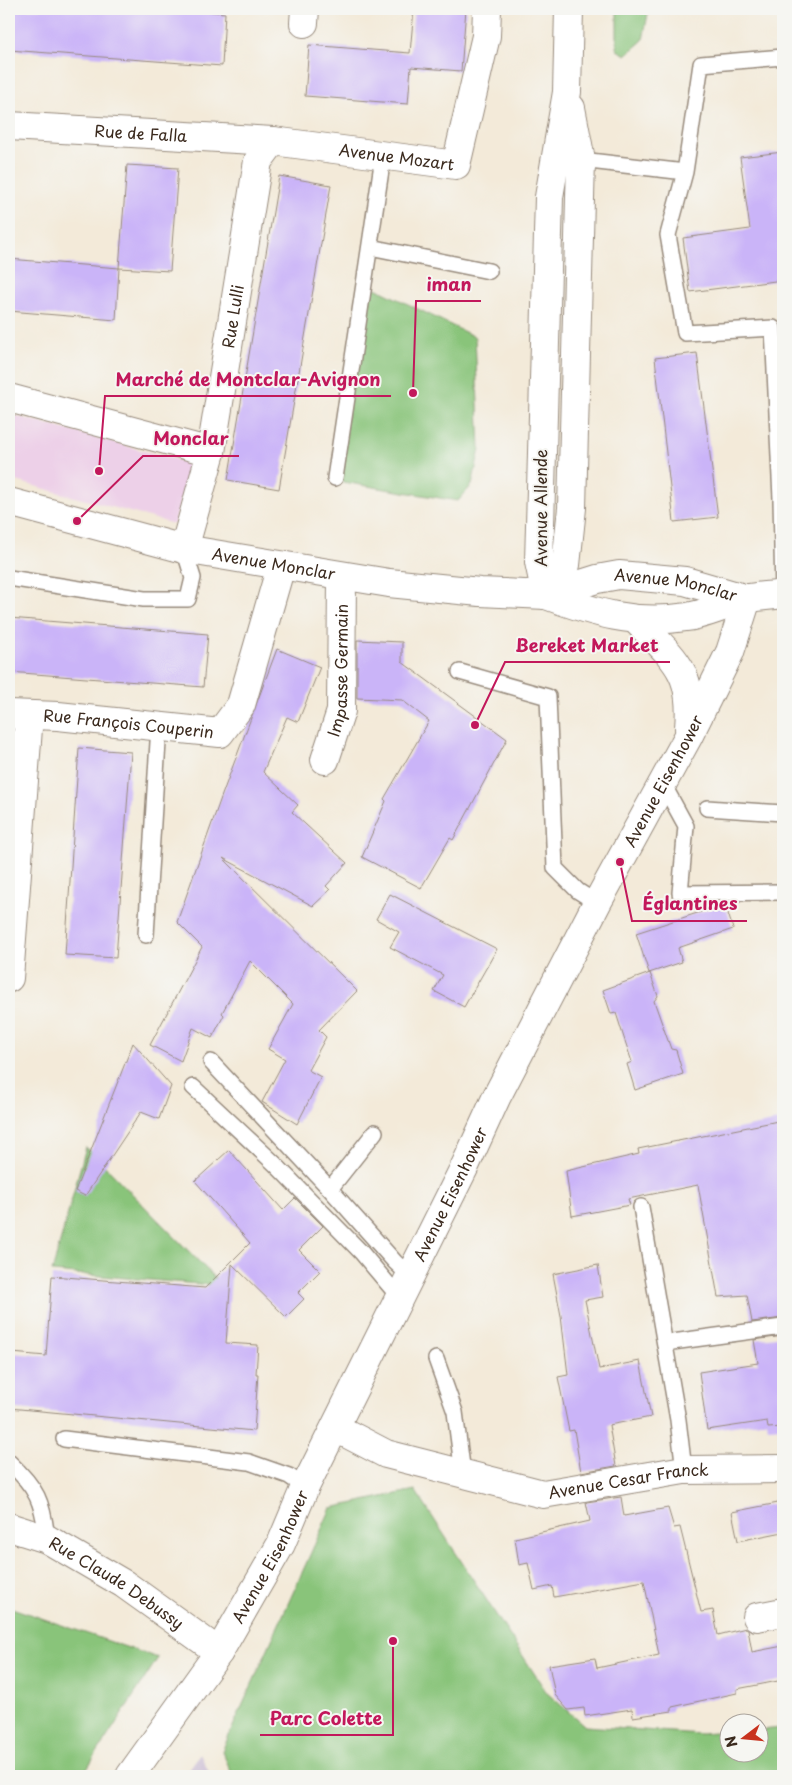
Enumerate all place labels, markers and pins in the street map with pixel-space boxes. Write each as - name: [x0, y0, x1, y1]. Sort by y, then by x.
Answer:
- callout: iman: [416, 268, 481, 301]
- callout: Marché de Montclar-Avignon: [105, 363, 391, 396]
- callout: Monclar: [143, 423, 239, 456]
- callout: Bereket Market: [505, 629, 670, 662]
- callout: Églantines: [632, 888, 747, 921]
- callout: Parc Colette: [260, 1702, 393, 1735]

